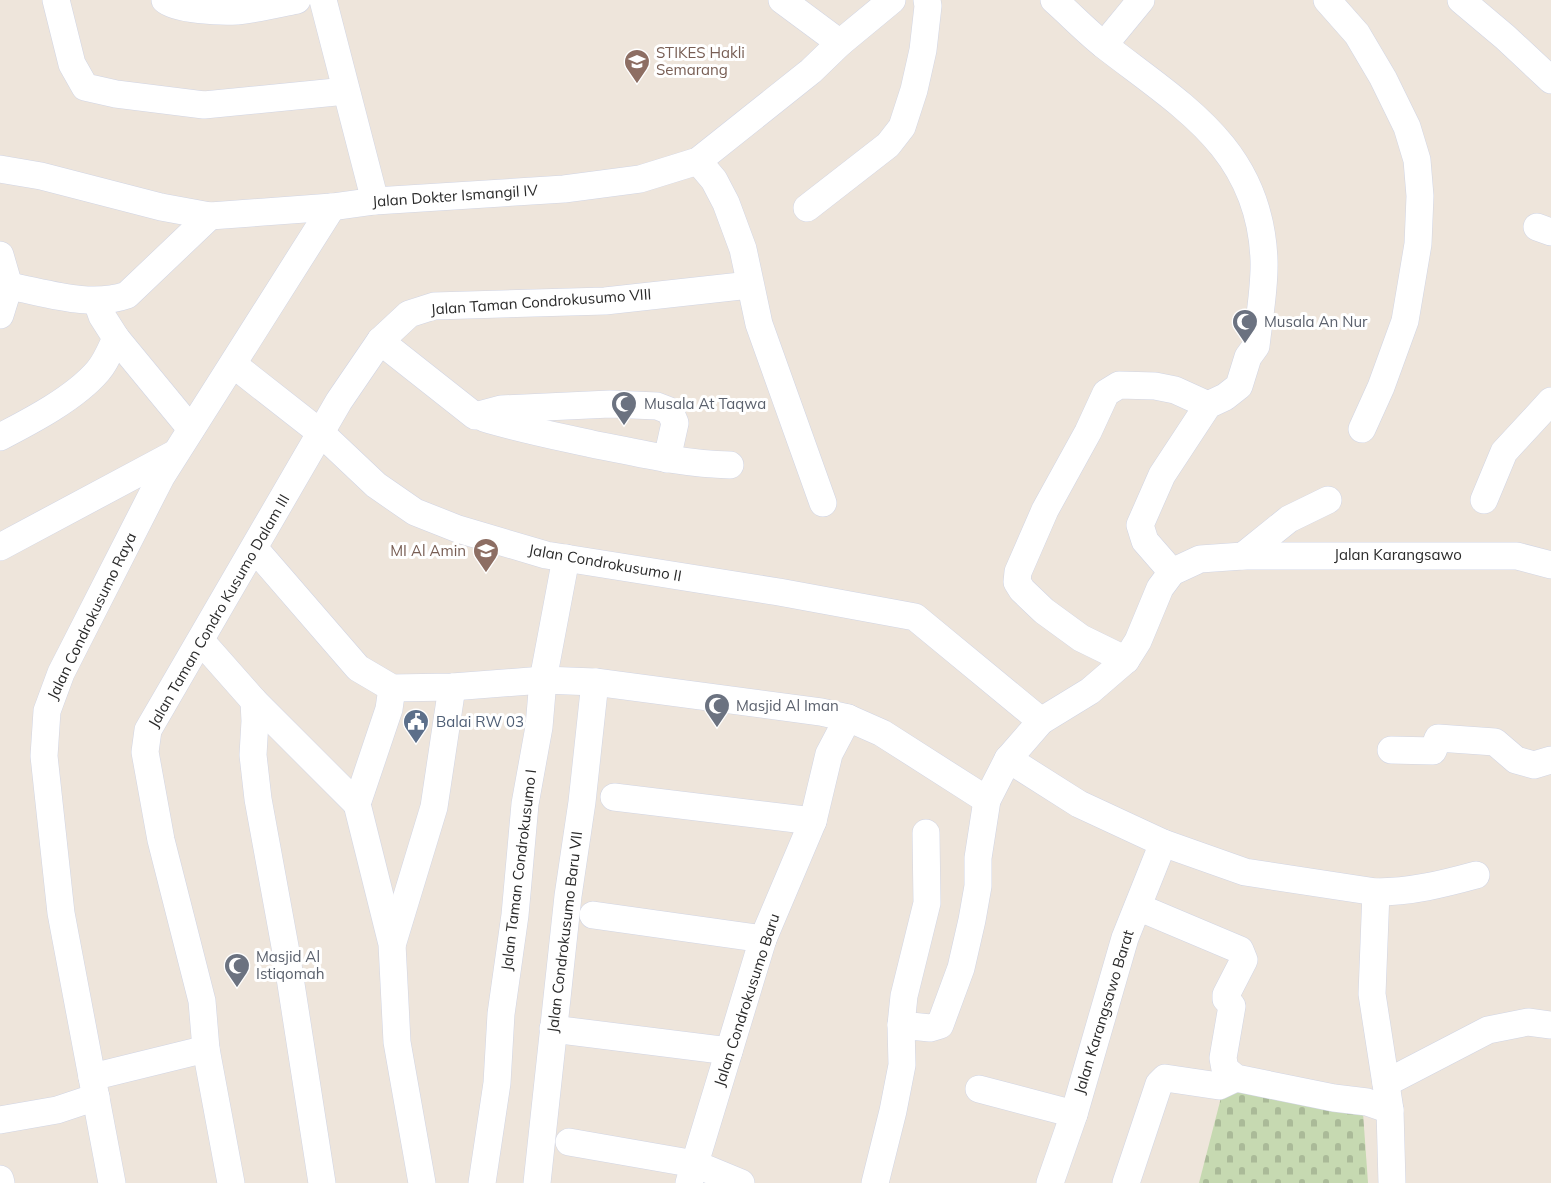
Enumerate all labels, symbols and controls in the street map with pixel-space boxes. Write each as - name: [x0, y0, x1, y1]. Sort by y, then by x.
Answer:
- place label: STIKES Hakli Semarang: [656, 43, 745, 79]
- school or university icon: STIKES Hakli Semarang: [622, 47, 652, 85]
- street label: Jalan Dokter Ismangil IV: [372, 180, 539, 211]
- street label: Jalan Taman Condrokusumo VIII: [430, 284, 652, 319]
- mosque icon: Musala An Nur: [1230, 307, 1260, 345]
- place label: Musala An Nur: [1264, 312, 1368, 331]
- mosque icon: Musala At Taqwa: [609, 389, 639, 427]
- place label: Musala At Taqwa: [644, 394, 766, 413]
- street label: Jalan Taman Condro Kusumo Dalam III: [144, 491, 293, 731]
- street label: Jalan Condrokusumo Raya: [43, 529, 140, 702]
- school or university icon: MI Al Amin: [471, 536, 501, 574]
- street label: Jalan Condrokusumo II: [527, 540, 683, 585]
- place label: MI Al Amin: [390, 541, 466, 560]
- street label: Jalan Karangsawo: [1334, 545, 1462, 564]
- mosque icon: Masjid Al Iman: [702, 691, 732, 729]
- place label: Masjid Al Iman: [736, 696, 839, 715]
- public building icon: Balai RW 03: [401, 707, 431, 745]
- place label: Balai RW 03: [436, 712, 524, 731]
- street label: Jalan Taman Condrokusumo I: [497, 768, 540, 972]
- street label: Jalan Condrokusumo Baru VII: [543, 830, 586, 1034]
- street label: Jalan Condrokusumo Baru: [710, 911, 783, 1089]
- street label: Jalan Karangsawo Barat: [1070, 928, 1138, 1096]
- place label: Masjid Al Istiqomah: [256, 947, 325, 983]
- mosque icon: Masjid Al Istiqomah: [222, 951, 252, 989]

